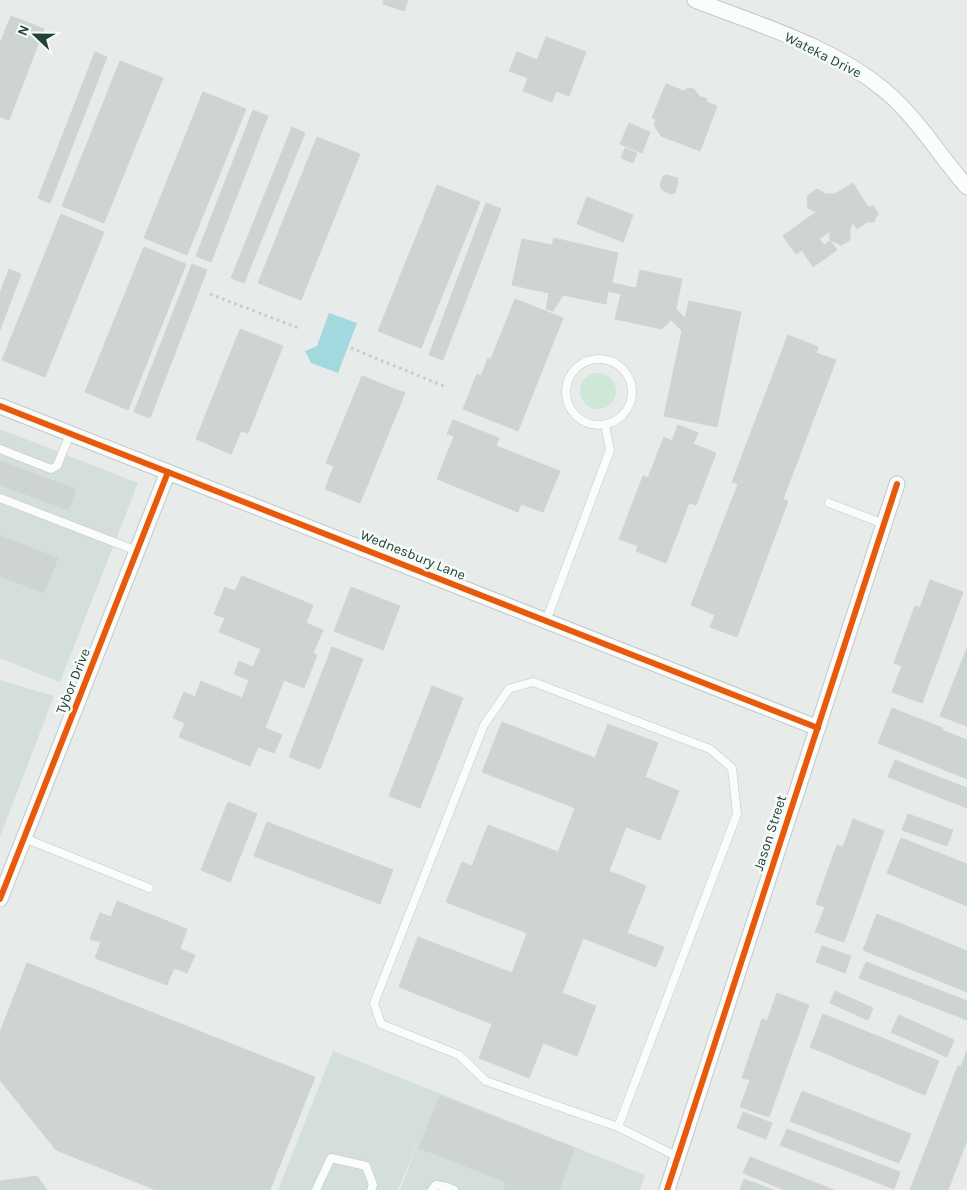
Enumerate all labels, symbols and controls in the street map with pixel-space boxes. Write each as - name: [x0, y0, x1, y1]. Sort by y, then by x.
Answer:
- north arrow: [10, 10, 60, 60]
- text: N: [14, 22, 33, 38]
- street label: Wateka Drive: [782, 28, 864, 82]
- street label: Wednesbury Lane: [358, 526, 468, 584]
- street label: Tybor Drive: [52, 646, 94, 716]
- street label: Jason Street: [750, 793, 790, 873]

